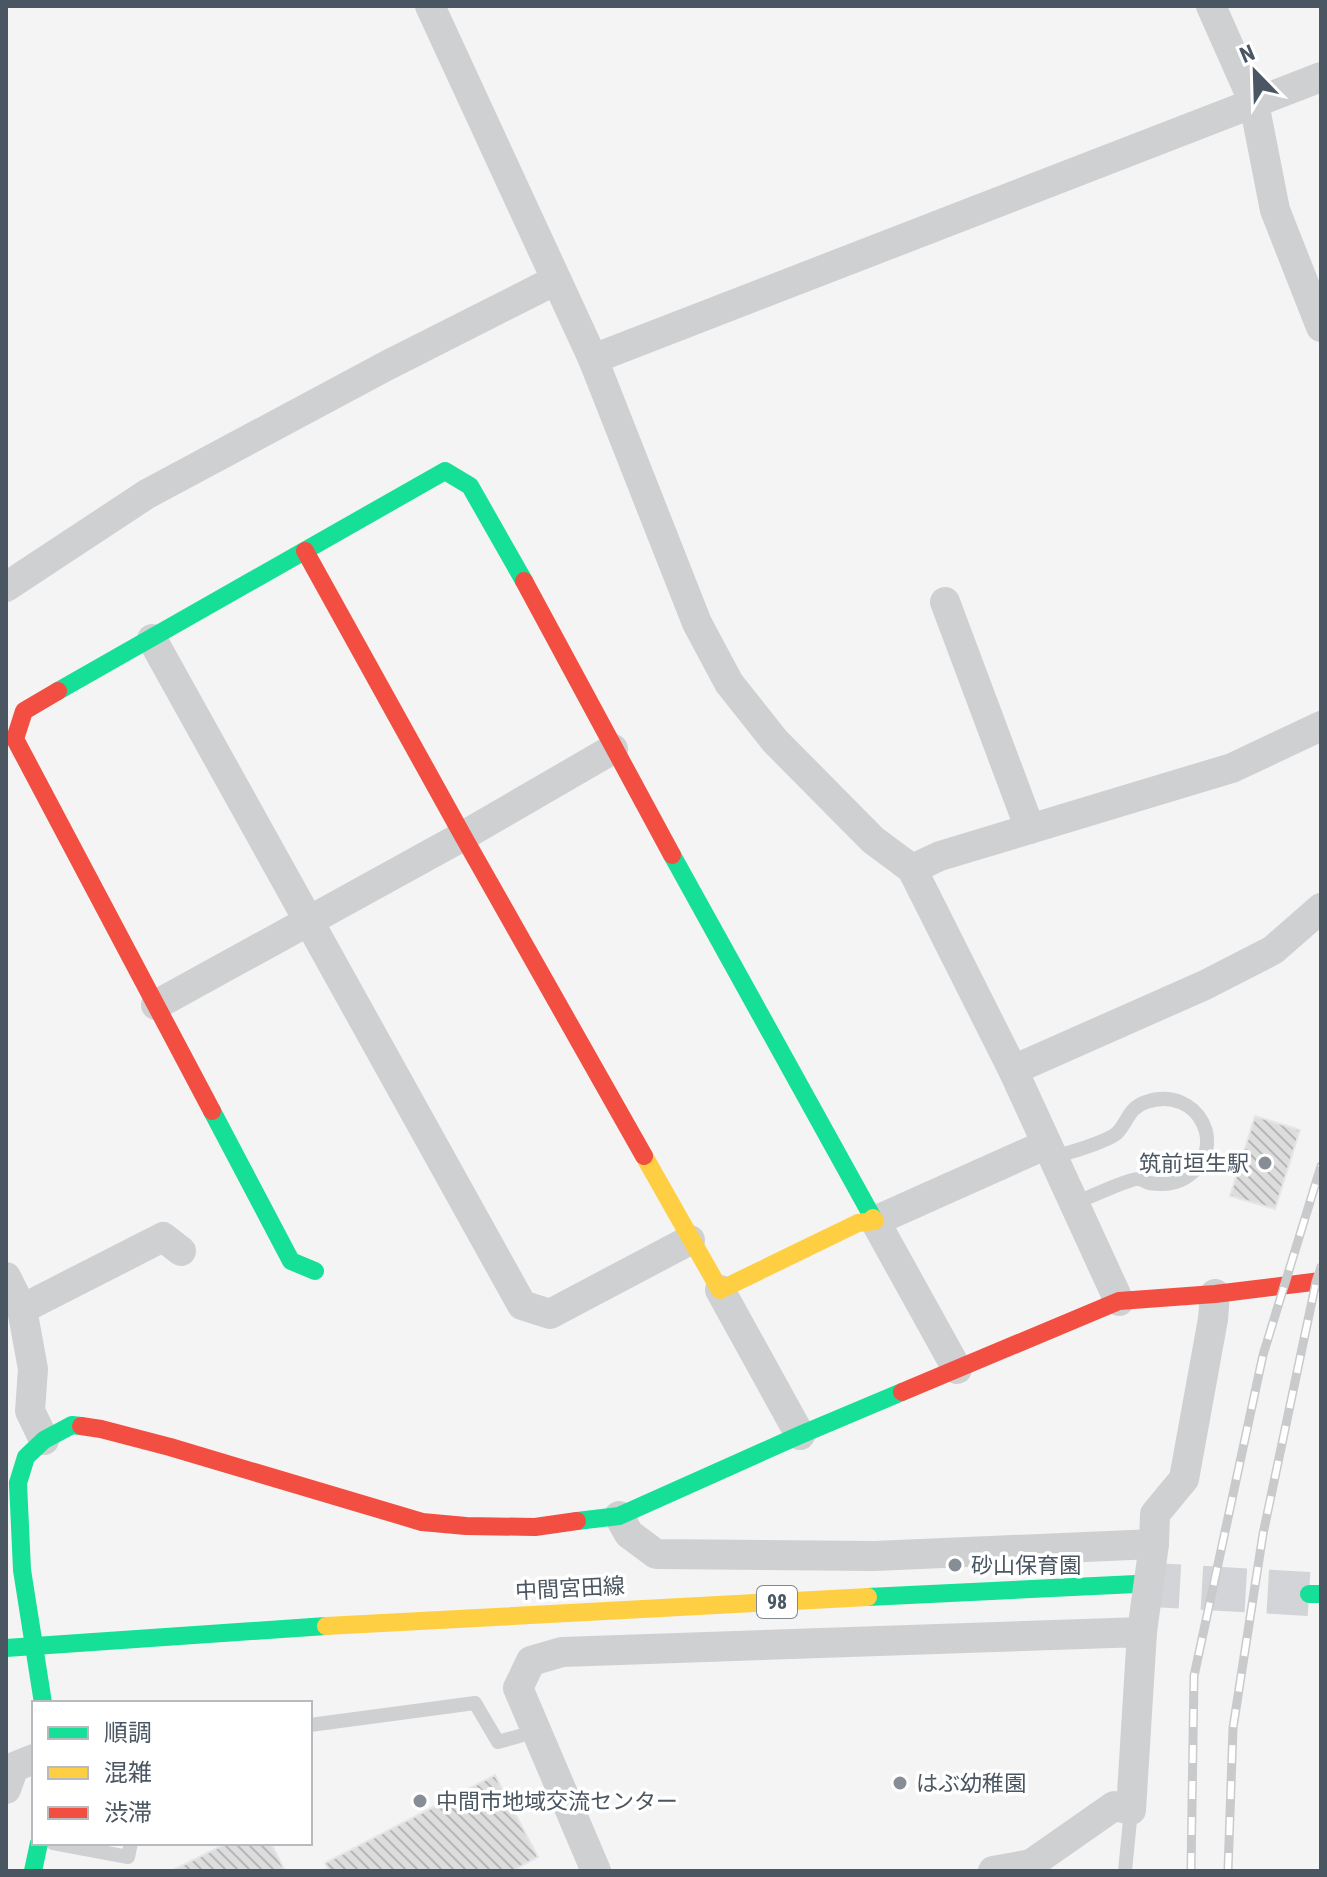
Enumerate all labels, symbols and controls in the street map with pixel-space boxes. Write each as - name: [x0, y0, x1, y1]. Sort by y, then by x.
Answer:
- north arrow: [1215, 32, 1295, 112]
- text: N: [1236, 40, 1258, 68]
- place label: 筑前垣生駅: [1139, 1151, 1249, 1176]
- marker: 筑前垣生駅: [1256, 1154, 1274, 1172]
- place label: 砂山保育園: [971, 1553, 1081, 1578]
- marker: 砂山保育園: [946, 1556, 964, 1574]
- street label: 中間宮田線: [514, 1573, 626, 1604]
- road number: 98: [757, 1586, 797, 1618]
- legend: [32, 1701, 312, 1845]
- text: 順調: [104, 1719, 152, 1747]
- text: 混雑: [104, 1759, 152, 1787]
- place label: はぶ幼稚園: [916, 1771, 1026, 1796]
- marker: はぶ幼稚園: [891, 1774, 909, 1792]
- place label: 中間市地域交流センター: [436, 1789, 678, 1814]
- marker: 中間市地域交流センター: [411, 1792, 429, 1810]
- text: 渋滞: [104, 1799, 152, 1827]

